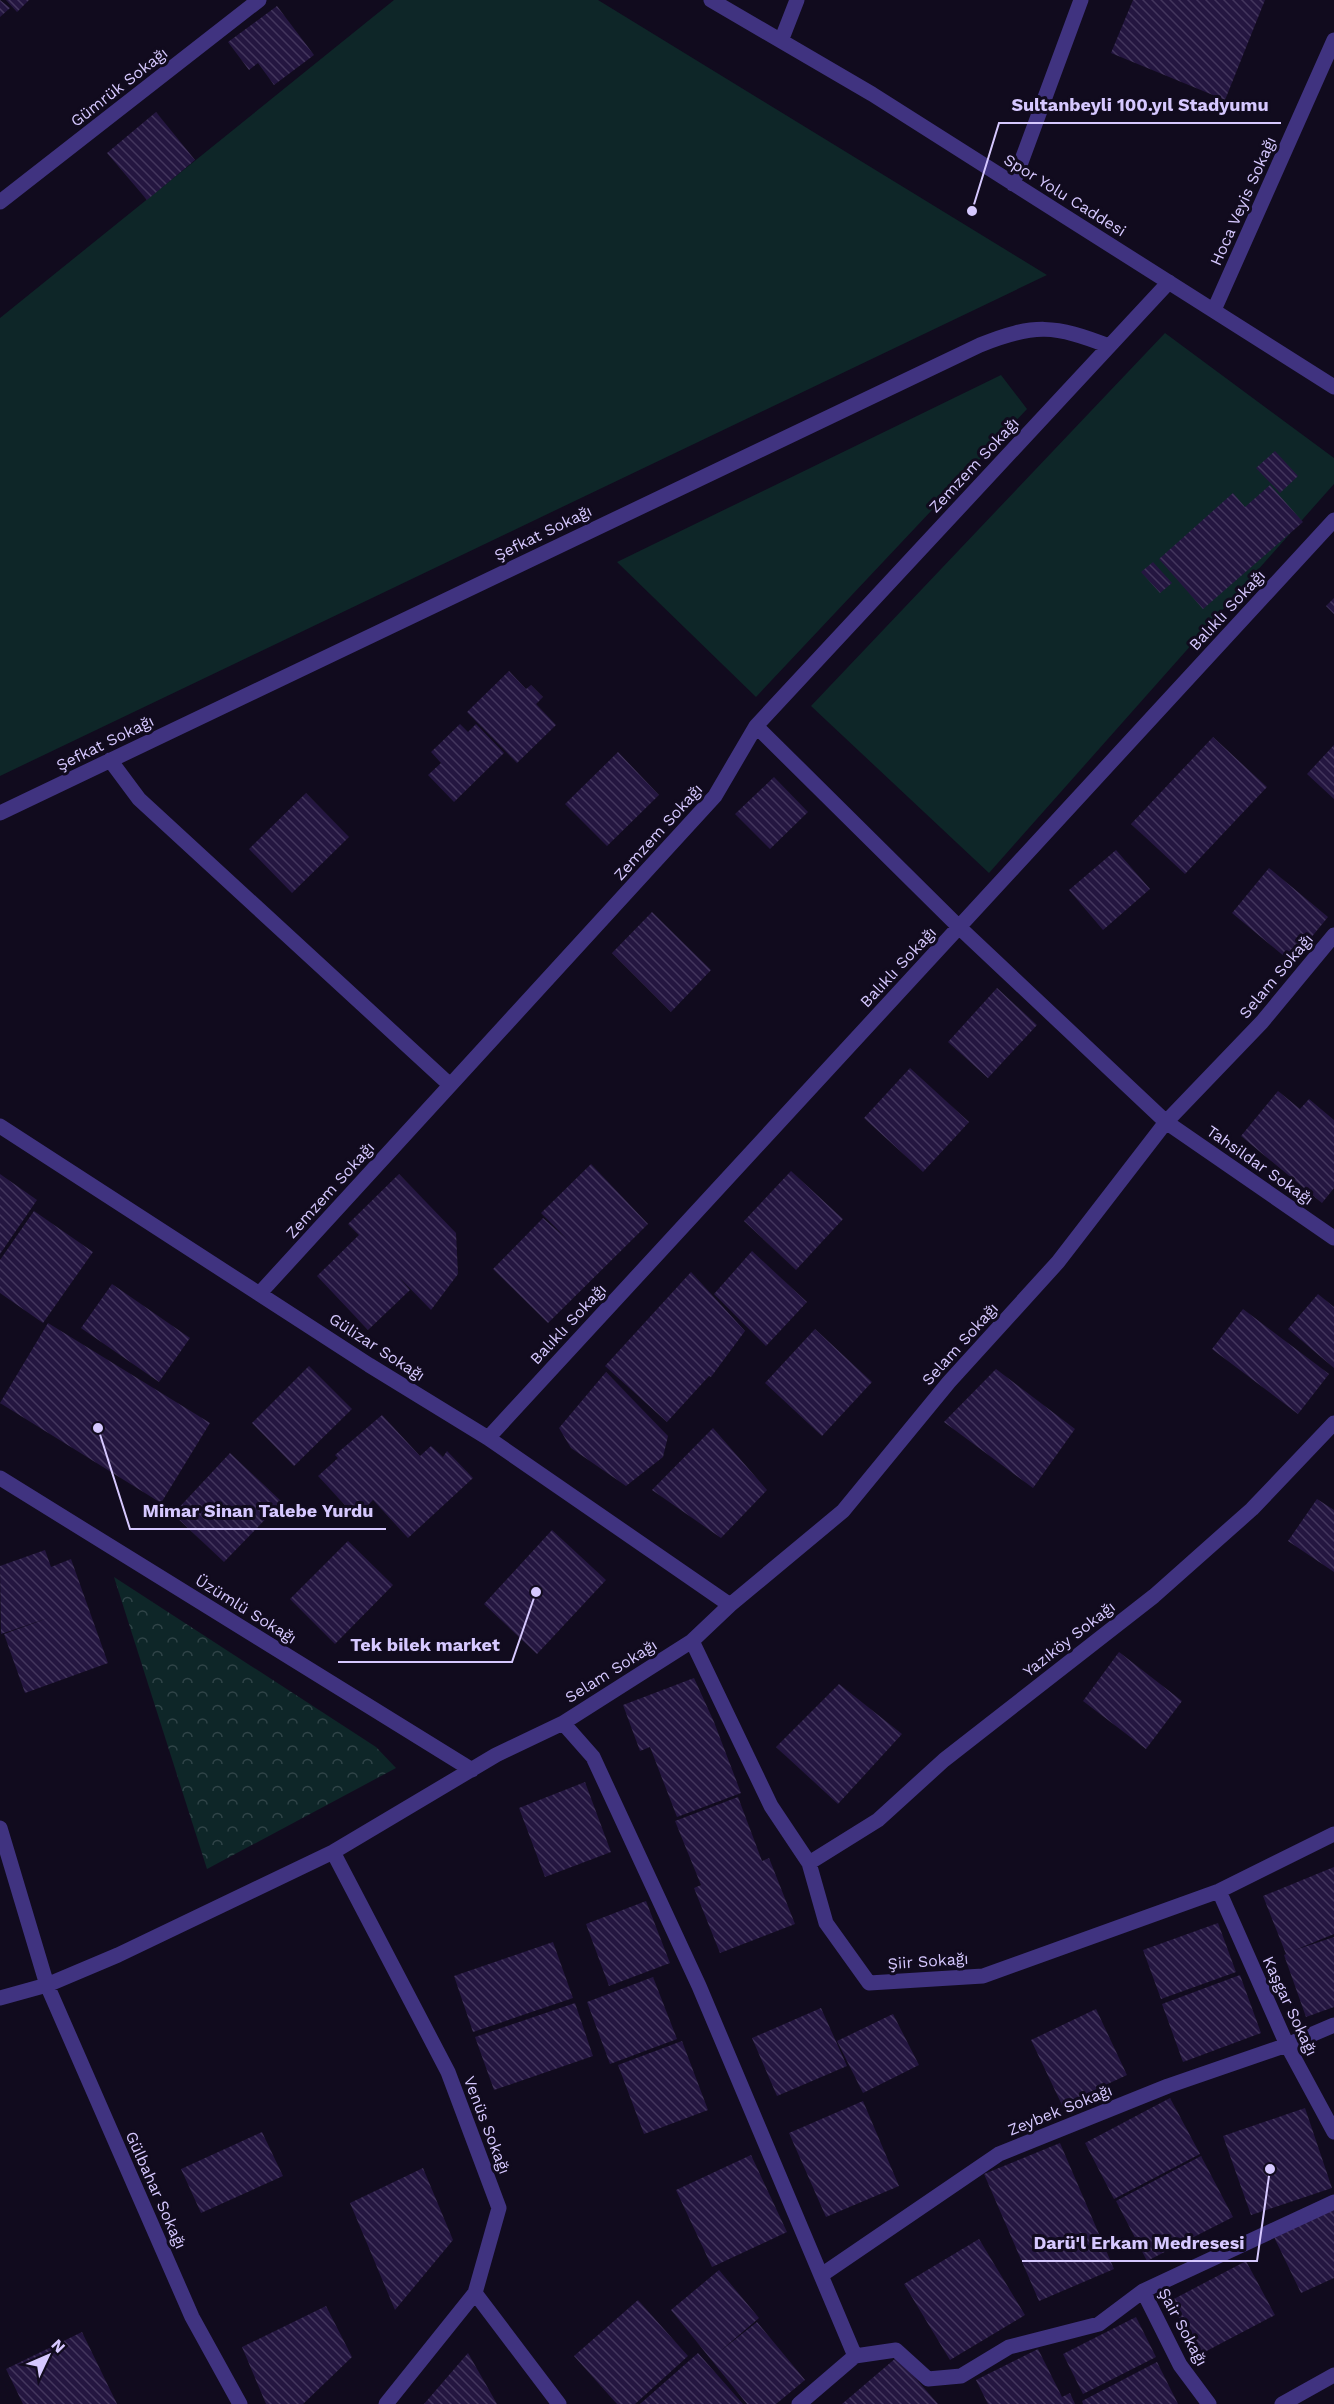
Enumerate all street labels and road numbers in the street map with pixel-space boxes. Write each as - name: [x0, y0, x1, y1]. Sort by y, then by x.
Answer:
- street label: Gümrük Sokağı: [67, 43, 171, 131]
- street label: Hoca Veyis Sokağı: [1206, 134, 1280, 268]
- street label: Spor Yolu Caddesi: [1000, 150, 1130, 240]
- street label: Zemzem Sokağı: [925, 413, 1023, 517]
- street label: Şefkat Sokağı: [491, 501, 595, 565]
- street label: Balıklı Sokağı: [1185, 566, 1269, 654]
- street label: Şefkat Sokağı: [53, 711, 157, 775]
- street label: Zemzem Sokağı: [610, 780, 706, 884]
- street label: Balıklı Sokağı: [856, 923, 940, 1011]
- street label: Selam Sokağı: [1235, 930, 1317, 1022]
- street label: Tahsildar Sokağı: [1203, 1121, 1317, 1209]
- street label: Zemzem Sokağı: [282, 1138, 378, 1242]
- street label: Balıklı Sokağı: [526, 1280, 610, 1368]
- street label: Selam Sokağı: [918, 1299, 1002, 1389]
- street label: Gülizar Sokağı: [326, 1309, 428, 1385]
- street label: Üzümlü Sokağı: [192, 1570, 300, 1648]
- street label: Yazıköy Sokağı: [1019, 1597, 1119, 1681]
- street label: Selam Sokağı: [562, 1635, 660, 1707]
- street label: Şiir Sokağı: [887, 1949, 969, 1973]
- street label: Kaşgar Sokağı: [1259, 1953, 1321, 2059]
- street label: Venüs Sokağı: [460, 2073, 514, 2177]
- street label: Zeybek Sokağı: [1005, 2080, 1115, 2140]
- street label: Gülbahar Sokağı: [122, 2128, 190, 2252]
- street label: Şair Sokağı: [1155, 2285, 1211, 2369]

